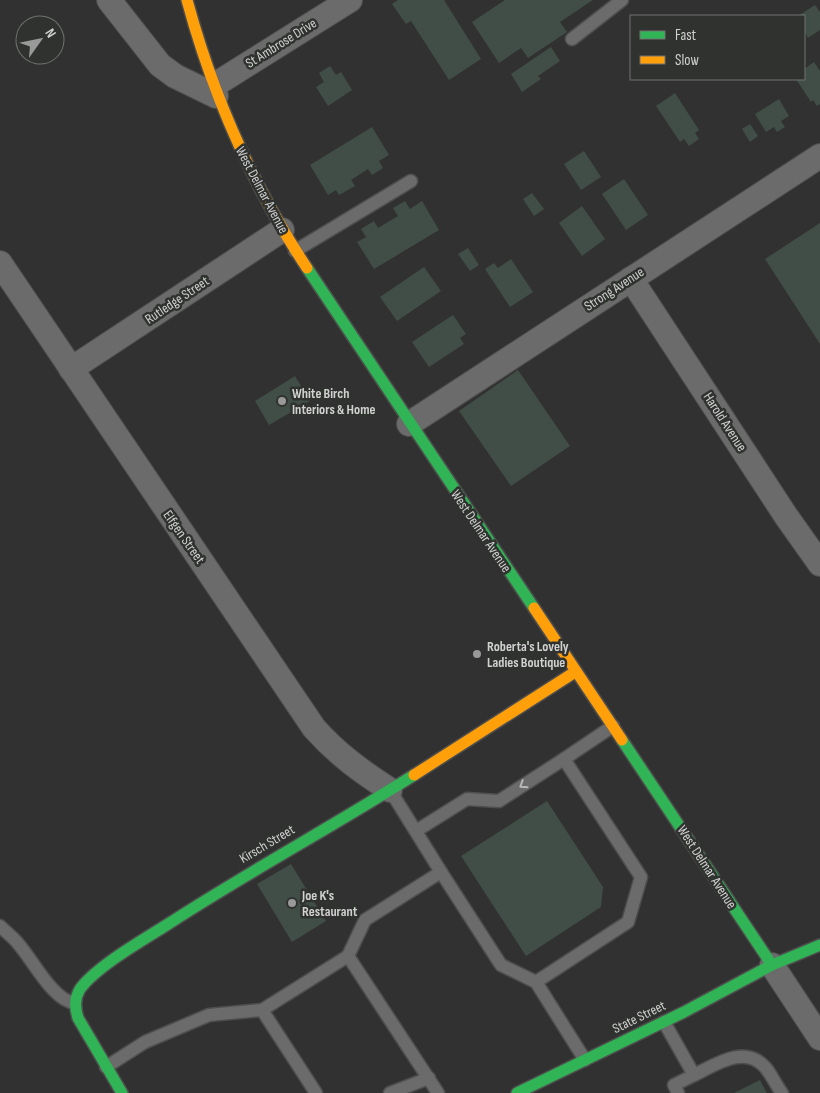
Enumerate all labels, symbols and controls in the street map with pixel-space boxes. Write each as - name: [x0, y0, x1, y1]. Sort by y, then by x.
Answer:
- street label: St Ambrose Drive: [242, 14, 320, 72]
- north arrow: [15, 15, 65, 65]
- legend: [630, 15, 805, 80]
- text: N: [41, 25, 60, 41]
- text: Fast: [675, 26, 697, 45]
- text: Slow: [675, 51, 699, 70]
- street label: West Delmar Avenue: [232, 144, 292, 236]
- street label: Strong Avenue: [581, 263, 647, 315]
- street label: Rutledge Street: [142, 272, 212, 328]
- place label: White Birch Interiors & Home: [292, 385, 375, 418]
- street label: Harold Avenue: [700, 389, 750, 455]
- marker: White Birch Interiors & Home: [276, 395, 288, 407]
- street label: West Delmar Avenue: [447, 486, 515, 576]
- street label: Elfgen Street: [159, 507, 209, 567]
- place label: Roberta's Lovely Ladies Boutique: [487, 638, 569, 671]
- marker: Roberta's Lovely Ladies Boutique: [471, 648, 483, 660]
- one-way arrow: [519, 779, 528, 789]
- street label: Kirsch Street: [236, 821, 298, 867]
- street label: West Delmar Avenue: [674, 822, 740, 912]
- place label: Joe K's Restaurant: [301, 887, 358, 920]
- marker: Joe K's Restaurant: [286, 897, 298, 909]
- street label: State Street: [610, 997, 668, 1037]

